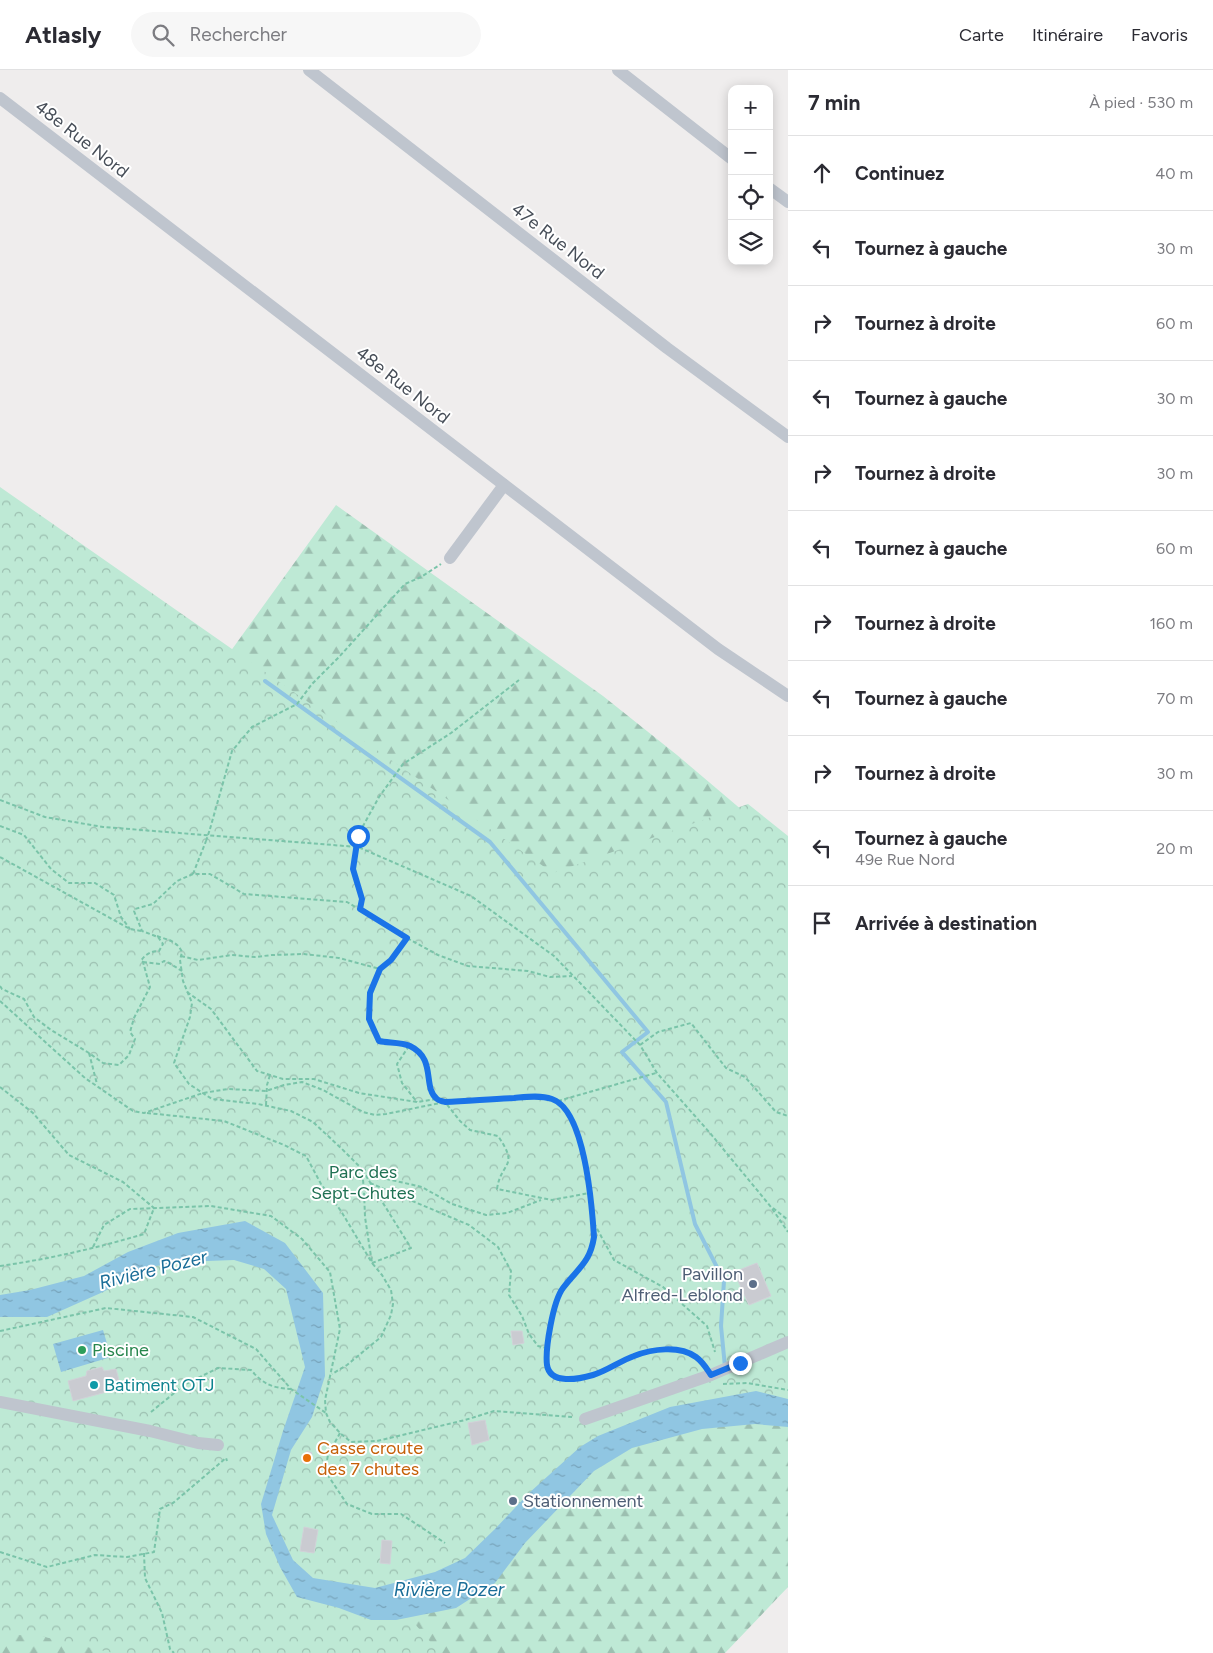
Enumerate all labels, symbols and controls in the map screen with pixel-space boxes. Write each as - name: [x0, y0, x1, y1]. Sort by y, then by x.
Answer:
- search box: [131, 12, 481, 57]
- text: Atlasly: [25, 20, 101, 49]
- icon: search: [149, 21, 177, 49]
- text: Rechercher: [189, 23, 287, 46]
- text: Carte: [959, 24, 1004, 46]
- text: Itinéraire: [1032, 24, 1103, 46]
- text: Favoris: [1131, 24, 1188, 46]
- map controls: [728, 85, 773, 265]
- button: +: [728, 85, 773, 130]
- text: 7 min: [808, 90, 860, 115]
- text: À pied · 530 m: [1089, 93, 1193, 112]
- street label: 48e Rue Nord: [31, 96, 133, 182]
- button: −: [728, 130, 773, 175]
- icon: ahead: [808, 159, 836, 187]
- text: Continuez: [855, 162, 944, 185]
- text: 40 m: [1155, 164, 1193, 183]
- button: locate: [728, 175, 773, 220]
- street label: 47e Rue Nord: [507, 198, 609, 284]
- button: layers: [728, 220, 773, 265]
- icon: left: [808, 234, 836, 262]
- text: Tournez à gauche: [855, 237, 1007, 260]
- text: 30 m: [1156, 239, 1193, 258]
- icon: right: [808, 309, 836, 337]
- text: Tournez à droite: [855, 312, 996, 335]
- text: 60 m: [1156, 314, 1193, 333]
- street label: 48e Rue Nord: [352, 342, 454, 428]
- icon: left: [808, 384, 836, 412]
- text: Tournez à gauche: [855, 387, 1007, 410]
- text: 30 m: [1156, 389, 1193, 408]
- icon: right: [808, 459, 836, 487]
- text: Tournez à droite: [855, 462, 996, 485]
- text: 30 m: [1156, 464, 1193, 483]
- icon: left: [808, 534, 836, 562]
- text: Tournez à gauche: [855, 537, 1007, 560]
- text: 60 m: [1156, 539, 1193, 558]
- icon: right: [808, 609, 836, 637]
- text: Tournez à droite: [855, 612, 996, 635]
- text: 160 m: [1150, 614, 1193, 633]
- icon: left: [808, 684, 836, 712]
- text: Tournez à gauche: [855, 687, 1007, 710]
- text: 70 m: [1157, 689, 1193, 708]
- icon: right: [808, 759, 836, 787]
- text: Tournez à droite: [855, 762, 996, 785]
- text: 30 m: [1156, 764, 1193, 783]
- route start: [347, 825, 370, 848]
- text: Tournez à gauche: [855, 827, 1007, 850]
- icon: left: [808, 834, 836, 862]
- text: 20 m: [1156, 839, 1193, 858]
- text: 49e Rue Nord: [855, 850, 955, 869]
- icon: arrive: [808, 909, 836, 937]
- text: Arrivée à destination: [855, 912, 1037, 935]
- park label: Parc des Sept-Chutes: [311, 1161, 415, 1204]
- water label: Rivière Pozer: [97, 1245, 210, 1294]
- place label: Pavillon Alfred-Leblond: [622, 1263, 743, 1306]
- marker: Pavillon Alfred-Leblond: [747, 1278, 759, 1290]
- place label: Piscine: [92, 1339, 149, 1361]
- marker: Piscine: [76, 1344, 88, 1356]
- route end: [729, 1352, 752, 1375]
- place label: Batiment OTJ: [104, 1374, 215, 1396]
- marker: Batiment OTJ: [88, 1379, 100, 1391]
- place label: Casse croute des 7 chutes: [317, 1437, 423, 1480]
- marker: Casse croute des 7 chutes: [301, 1452, 313, 1464]
- place label: Stationnement: [523, 1490, 644, 1512]
- marker: Stationnement: [507, 1495, 519, 1507]
- water label: Rivière Pozer: [394, 1578, 505, 1601]

